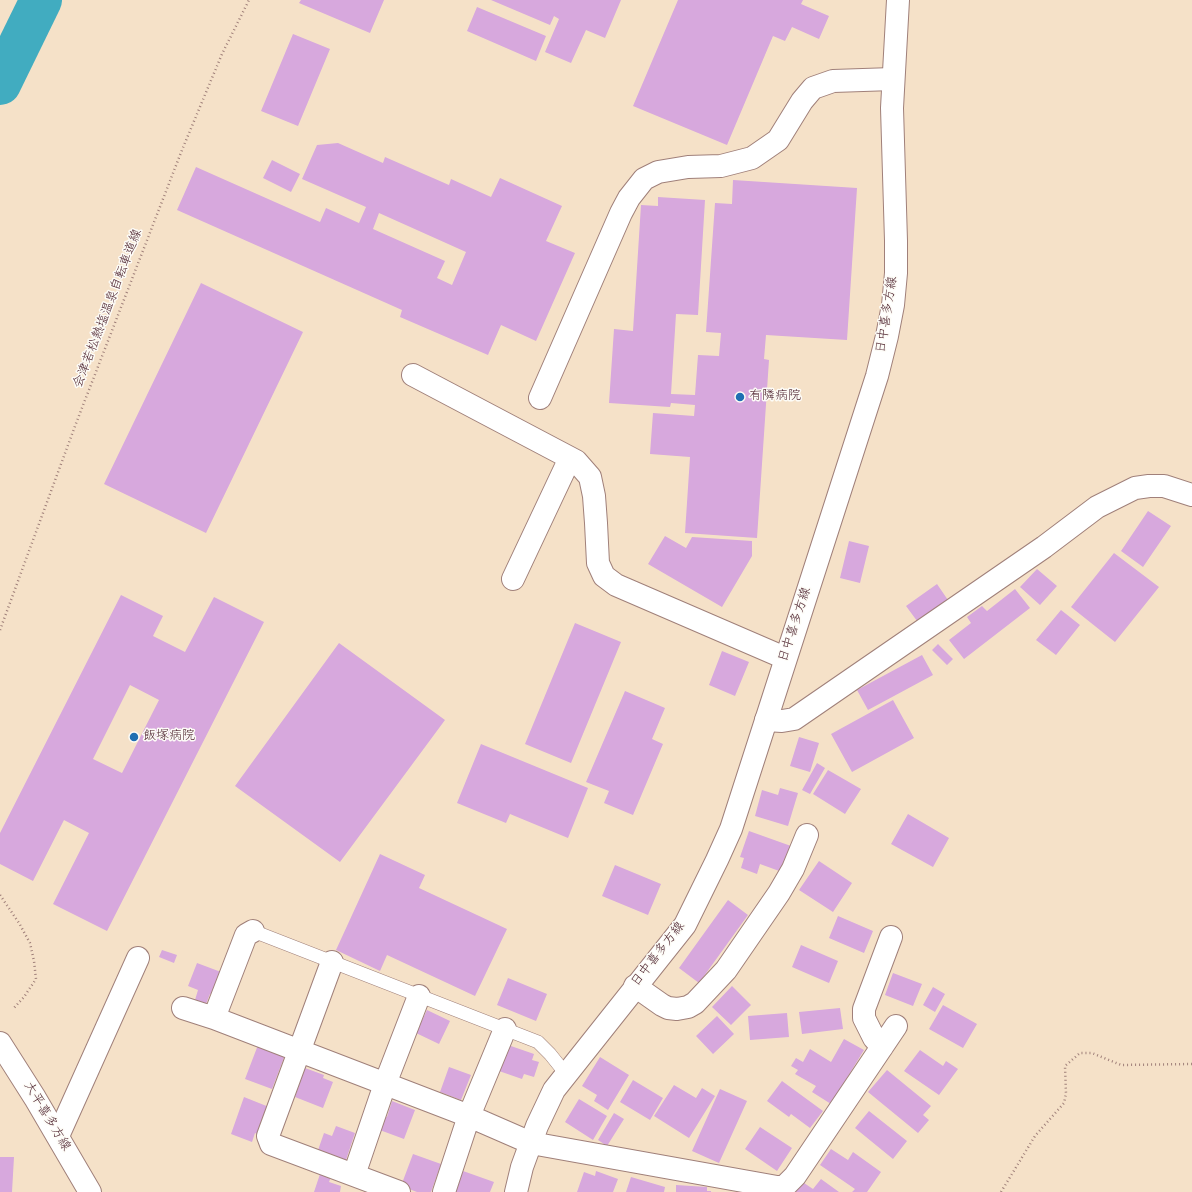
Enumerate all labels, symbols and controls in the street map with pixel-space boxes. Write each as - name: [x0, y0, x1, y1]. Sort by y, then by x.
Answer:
- street label: 会津若松熱塩温泉自転車道線: [71, 227, 147, 391]
- street label: 日中喜多方線: [874, 275, 902, 355]
- place label: 有隣病院: [749, 389, 801, 405]
- marker: 有隣病院: [734, 391, 746, 403]
- street label: 日中喜多方線: [777, 585, 815, 665]
- place label: 飯塚病院: [143, 729, 195, 745]
- marker: 飯塚病院: [128, 731, 140, 743]
- street label: 日中喜多方線: [629, 919, 689, 991]
- street label: 大平喜多方線: [19, 1080, 73, 1154]

